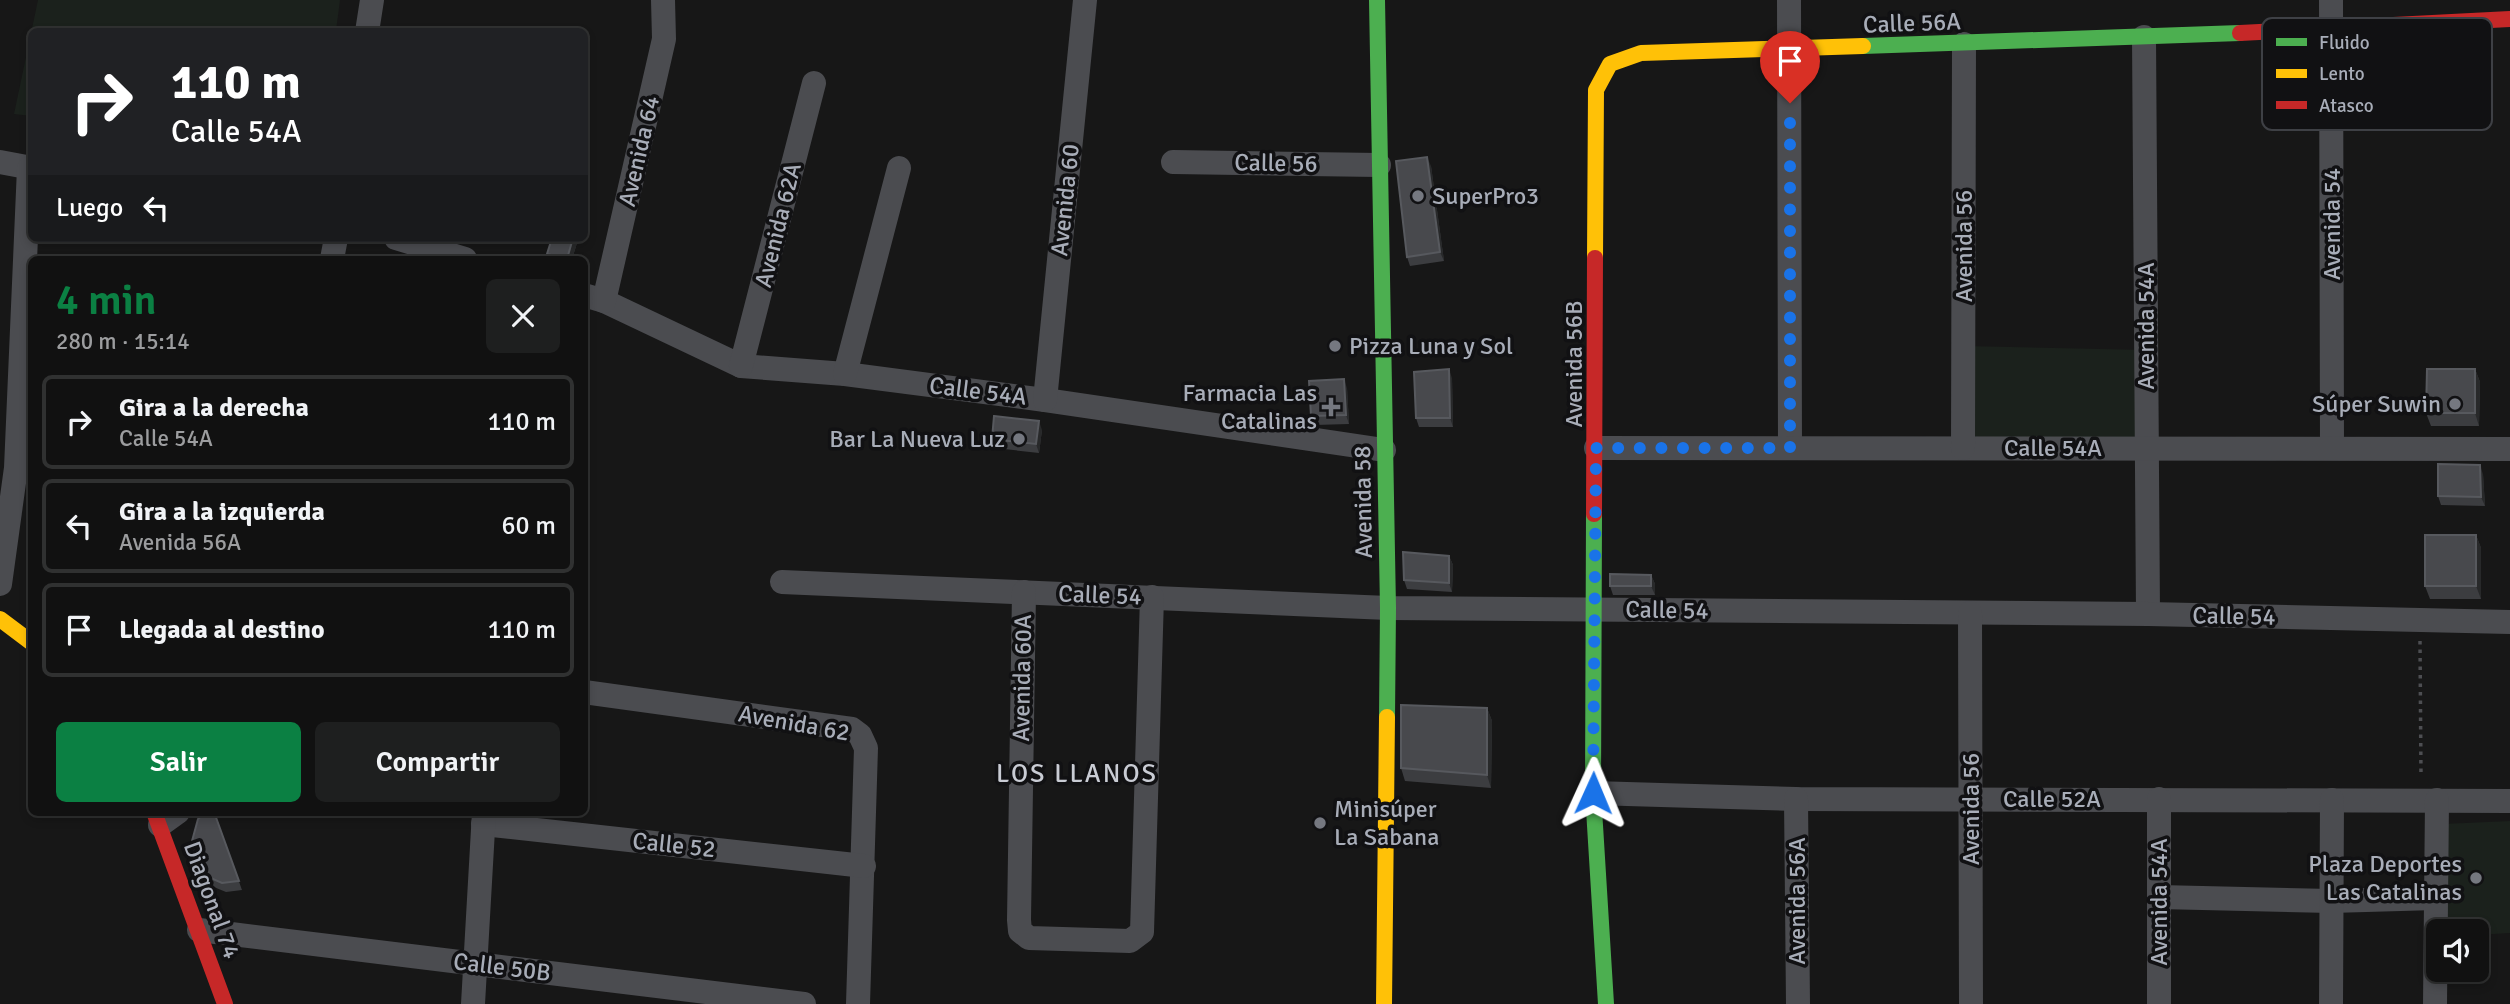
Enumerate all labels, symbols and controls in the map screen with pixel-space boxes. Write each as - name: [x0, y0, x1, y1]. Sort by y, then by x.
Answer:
- street label: Calle 56A: [1863, 6, 1962, 40]
- legend: [2262, 18, 2492, 130]
- pin: [1760, 31, 1820, 103]
- text: Fluido: [2319, 31, 2370, 55]
- icon: arrive: [1771, 42, 1809, 80]
- text: 110 m: [171, 52, 301, 112]
- icon: right: [56, 56, 147, 147]
- text: Lento: [2319, 62, 2365, 86]
- street label: Avenida 64: [612, 93, 666, 209]
- text: Atasco: [2319, 94, 2374, 118]
- text: Calle 54A: [171, 112, 302, 151]
- street label: Avenida 60: [1044, 142, 1086, 258]
- street label: Calle 56: [1234, 147, 1318, 179]
- street label: Avenida 62A: [748, 159, 808, 290]
- street label: Avenida 54: [2317, 168, 2347, 280]
- place label: SuperPro3: [1432, 181, 1539, 211]
- marker: SuperPro3: [1410, 188, 1426, 204]
- icon: left: [137, 189, 175, 227]
- street label: Avenida 56: [1949, 190, 1979, 302]
- text: Luego: [56, 192, 123, 224]
- street label: Avenida 54A: [2131, 262, 2161, 390]
- text: 4 min: [56, 275, 157, 326]
- button: close: [486, 279, 560, 353]
- street label: Avenida 56B: [1559, 300, 1589, 428]
- text: 280 m · 15:14: [56, 327, 190, 356]
- place label: Pizza Luna y Sol: [1349, 331, 1513, 361]
- marker: Pizza Luna y Sol: [1327, 338, 1343, 354]
- street label: Calle 54A: [928, 370, 1029, 412]
- place label: Farmacia Las Catalinas: [1183, 378, 1317, 436]
- place label: Súper Suwin: [2312, 389, 2441, 419]
- text: Gira a la derecha: [119, 392, 309, 424]
- marker: Súper Suwin: [2447, 396, 2463, 412]
- marker: Farmacia Las Catalinas: [1323, 399, 1339, 415]
- icon: right: [60, 403, 98, 441]
- text: 110 m: [487, 406, 556, 438]
- text: Calle 54A: [119, 424, 213, 453]
- place label: Bar La Nueva Luz: [829, 424, 1005, 454]
- marker: Bar La Nueva Luz: [1011, 431, 1027, 447]
- street label: Calle 54A: [2004, 433, 2102, 463]
- street label: Avenida 58: [1347, 445, 1379, 559]
- text: Gira a la izquierda: [119, 496, 325, 528]
- icon: left: [60, 507, 98, 545]
- text: 60 m: [501, 510, 556, 542]
- text: Avenida 56A: [119, 528, 241, 557]
- street label: Calle 54: [1058, 579, 1142, 611]
- street label: Calle 54: [1625, 594, 1709, 626]
- street label: Calle 54: [2192, 600, 2276, 632]
- icon: arrive: [60, 611, 98, 649]
- text: Llegada al destino: [119, 614, 325, 646]
- text: 110 m: [487, 614, 556, 646]
- street label: Avenida 60A: [1006, 614, 1038, 742]
- street label: Avenida 62: [736, 698, 852, 748]
- button: Salir: [56, 722, 301, 802]
- button: Compartir: [315, 722, 560, 802]
- street label: Avenida 56: [1956, 753, 1986, 865]
- position arrow: [1556, 756, 1630, 830]
- district label: LOS LLANOS: [996, 758, 1158, 790]
- street label: Calle 52A: [2003, 784, 2101, 814]
- place label: Minisúper La Sabana: [1334, 794, 1439, 852]
- marker: Minisúper La Sabana: [1312, 815, 1328, 831]
- street label: Calle 52: [631, 826, 717, 864]
- street label: Diagonal 74: [177, 837, 247, 963]
- street label: Avenida 56A: [1782, 837, 1812, 965]
- street label: Avenida 54A: [2144, 838, 2174, 966]
- place label: Plaza Deportes Las Catalinas: [2308, 849, 2462, 907]
- marker: Plaza Deportes Las Catalinas: [2468, 870, 2484, 886]
- map controls: [2426, 919, 2489, 982]
- button: sound: [2426, 919, 2489, 982]
- street label: Calle 50B: [452, 946, 552, 988]

